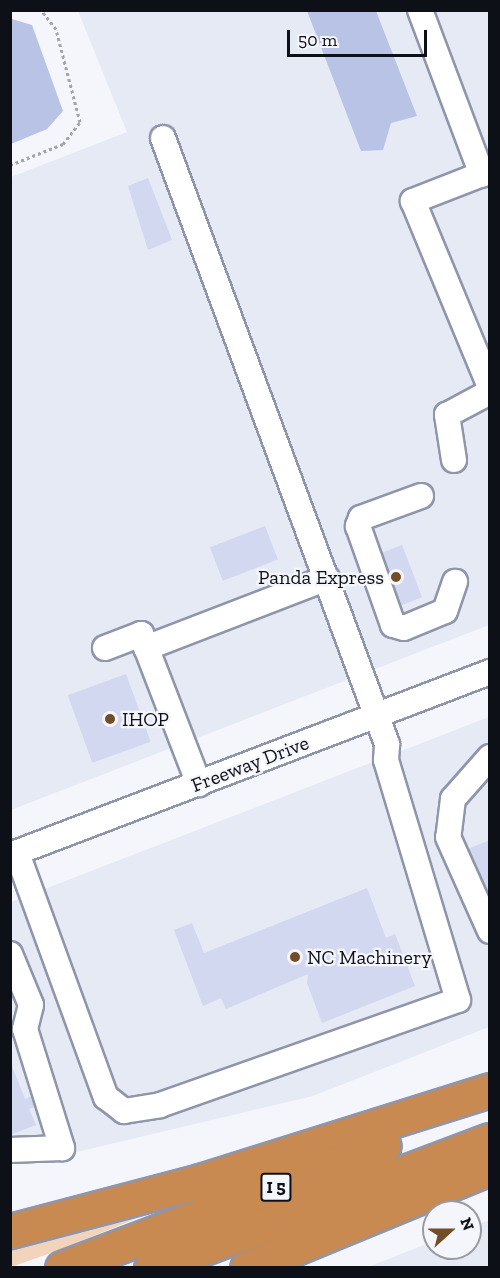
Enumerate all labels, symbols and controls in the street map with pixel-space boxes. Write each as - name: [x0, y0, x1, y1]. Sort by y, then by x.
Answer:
- scale bar: [290, 18, 430, 56]
- text: 50 m: [298, 29, 337, 51]
- place label: Panda Express: [258, 565, 384, 589]
- marker: Panda Express: [389, 570, 403, 584]
- place label: IHOP: [122, 707, 169, 731]
- marker: IHOP: [103, 712, 117, 726]
- street label: Freeway Drive: [188, 730, 312, 798]
- place label: NC Machinery: [307, 945, 432, 969]
- marker: NC Machinery: [288, 950, 302, 964]
- road number: I 5: [260, 1172, 292, 1202]
- north arrow: [422, 1200, 482, 1260]
- text: N: [456, 1215, 478, 1233]

